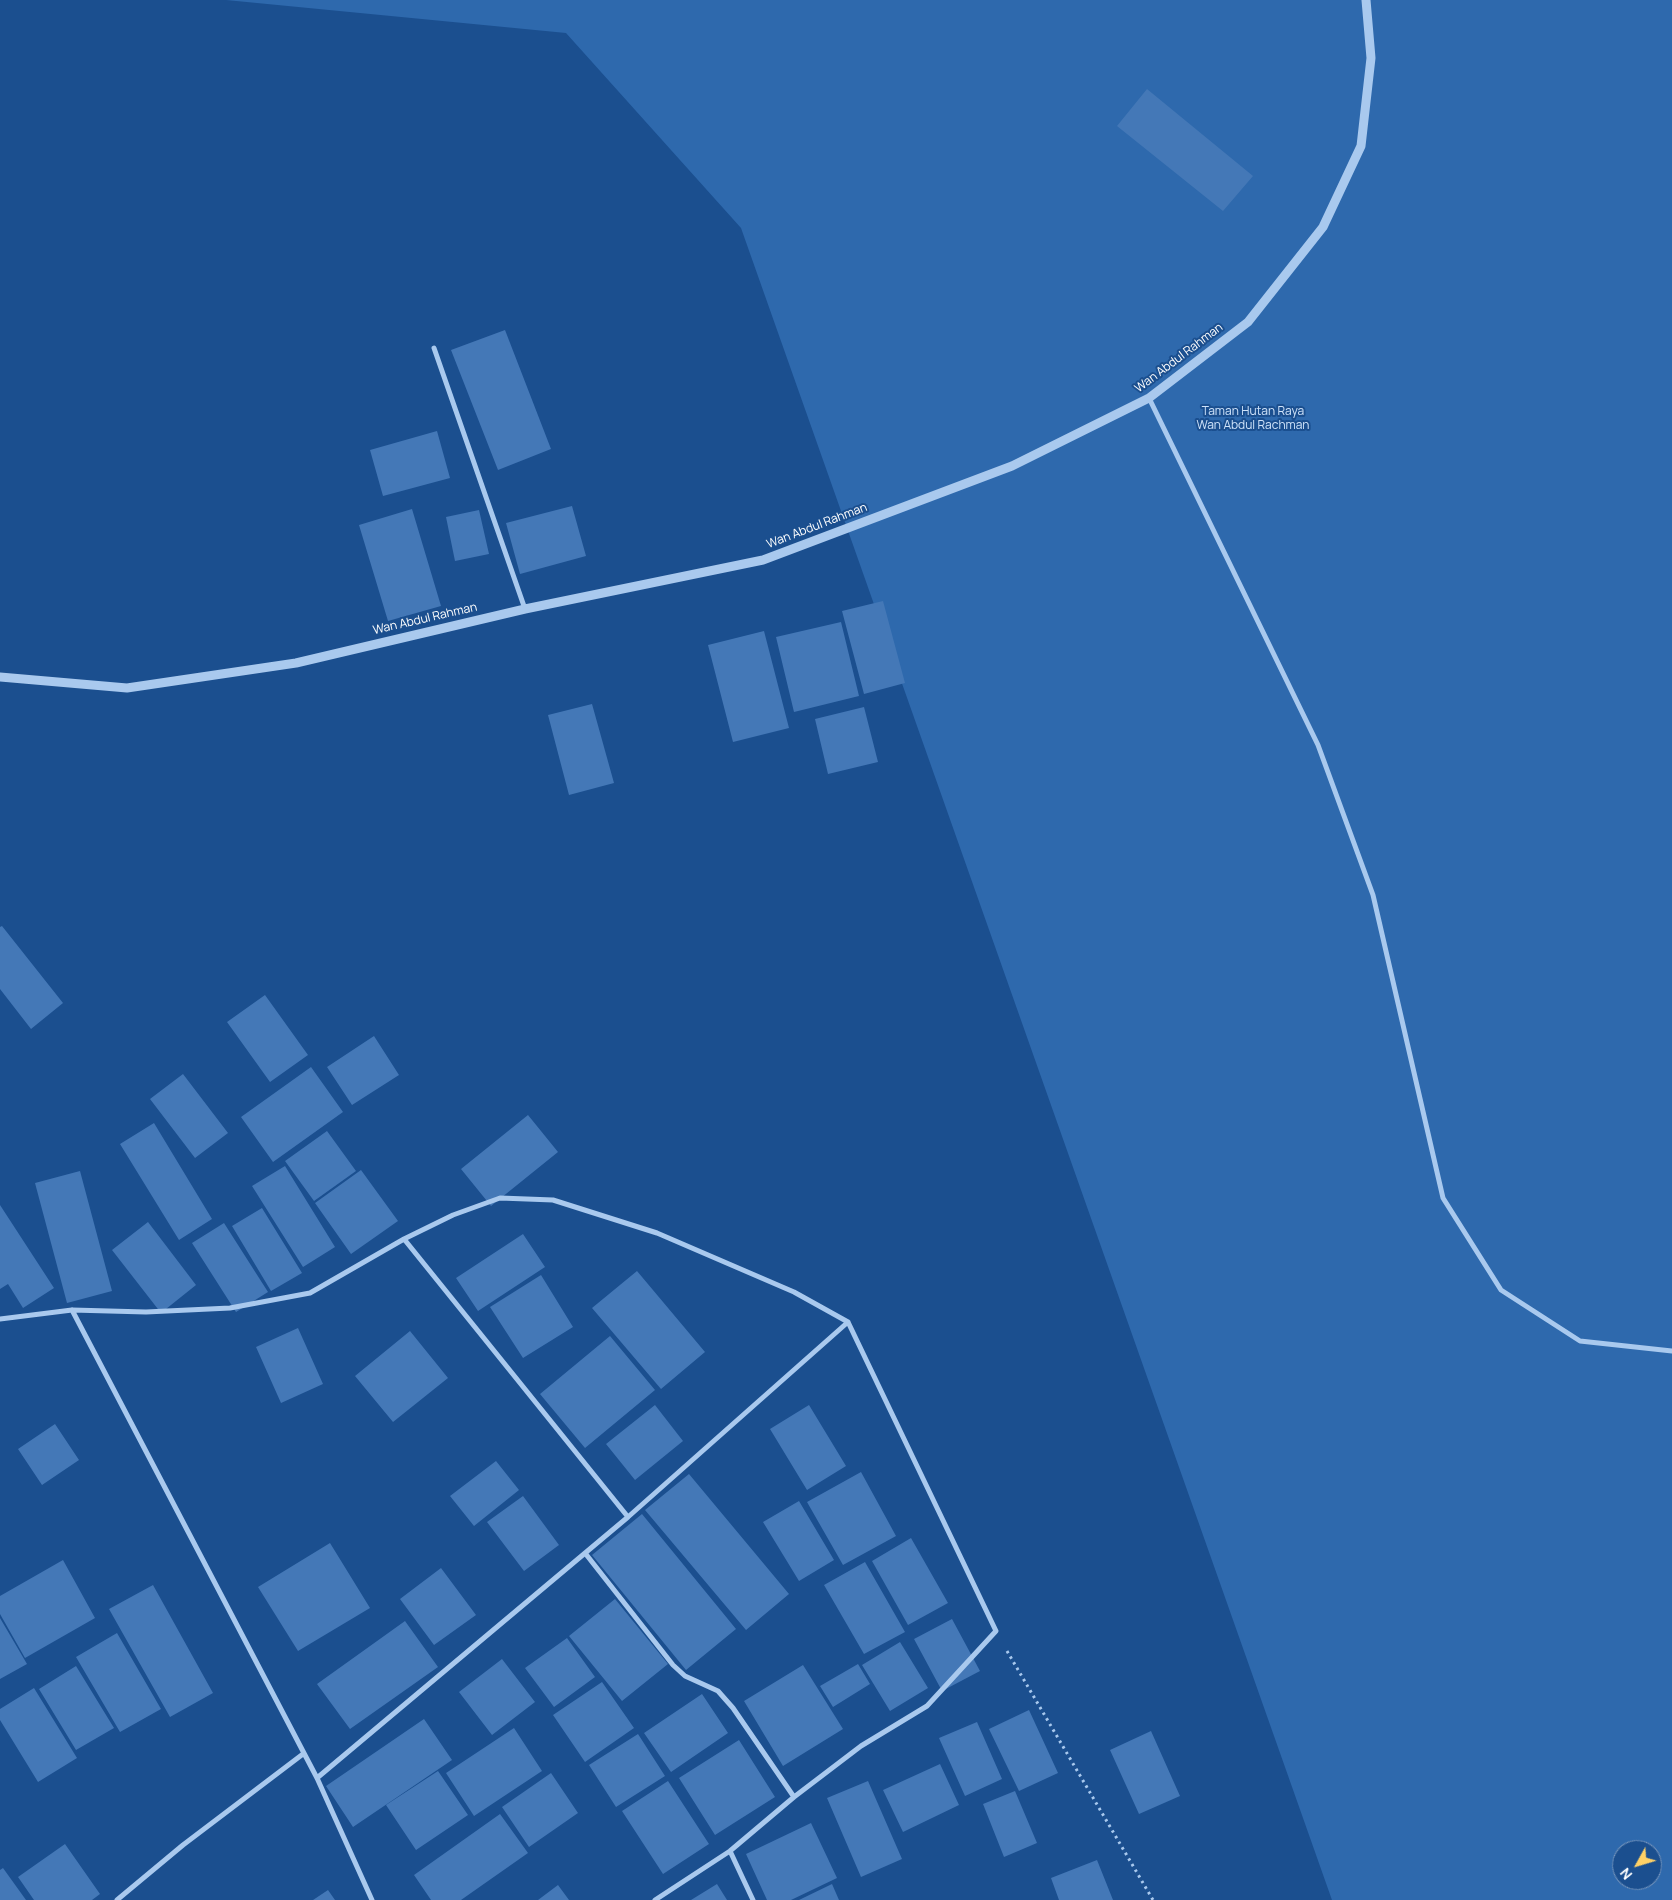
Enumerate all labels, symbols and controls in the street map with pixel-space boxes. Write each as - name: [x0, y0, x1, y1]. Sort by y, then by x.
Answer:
- street label: Wan Abdul Rahman: [1132, 320, 1226, 396]
- park label: Taman Hutan Raya Wan Abdul Rachman: [1197, 405, 1309, 433]
- street label: Wan Abdul Rahman: [765, 500, 869, 552]
- street label: Wan Abdul Rahman: [372, 600, 478, 638]
- north arrow: [1612, 1840, 1662, 1890]
- text: N: [1615, 1864, 1636, 1884]

